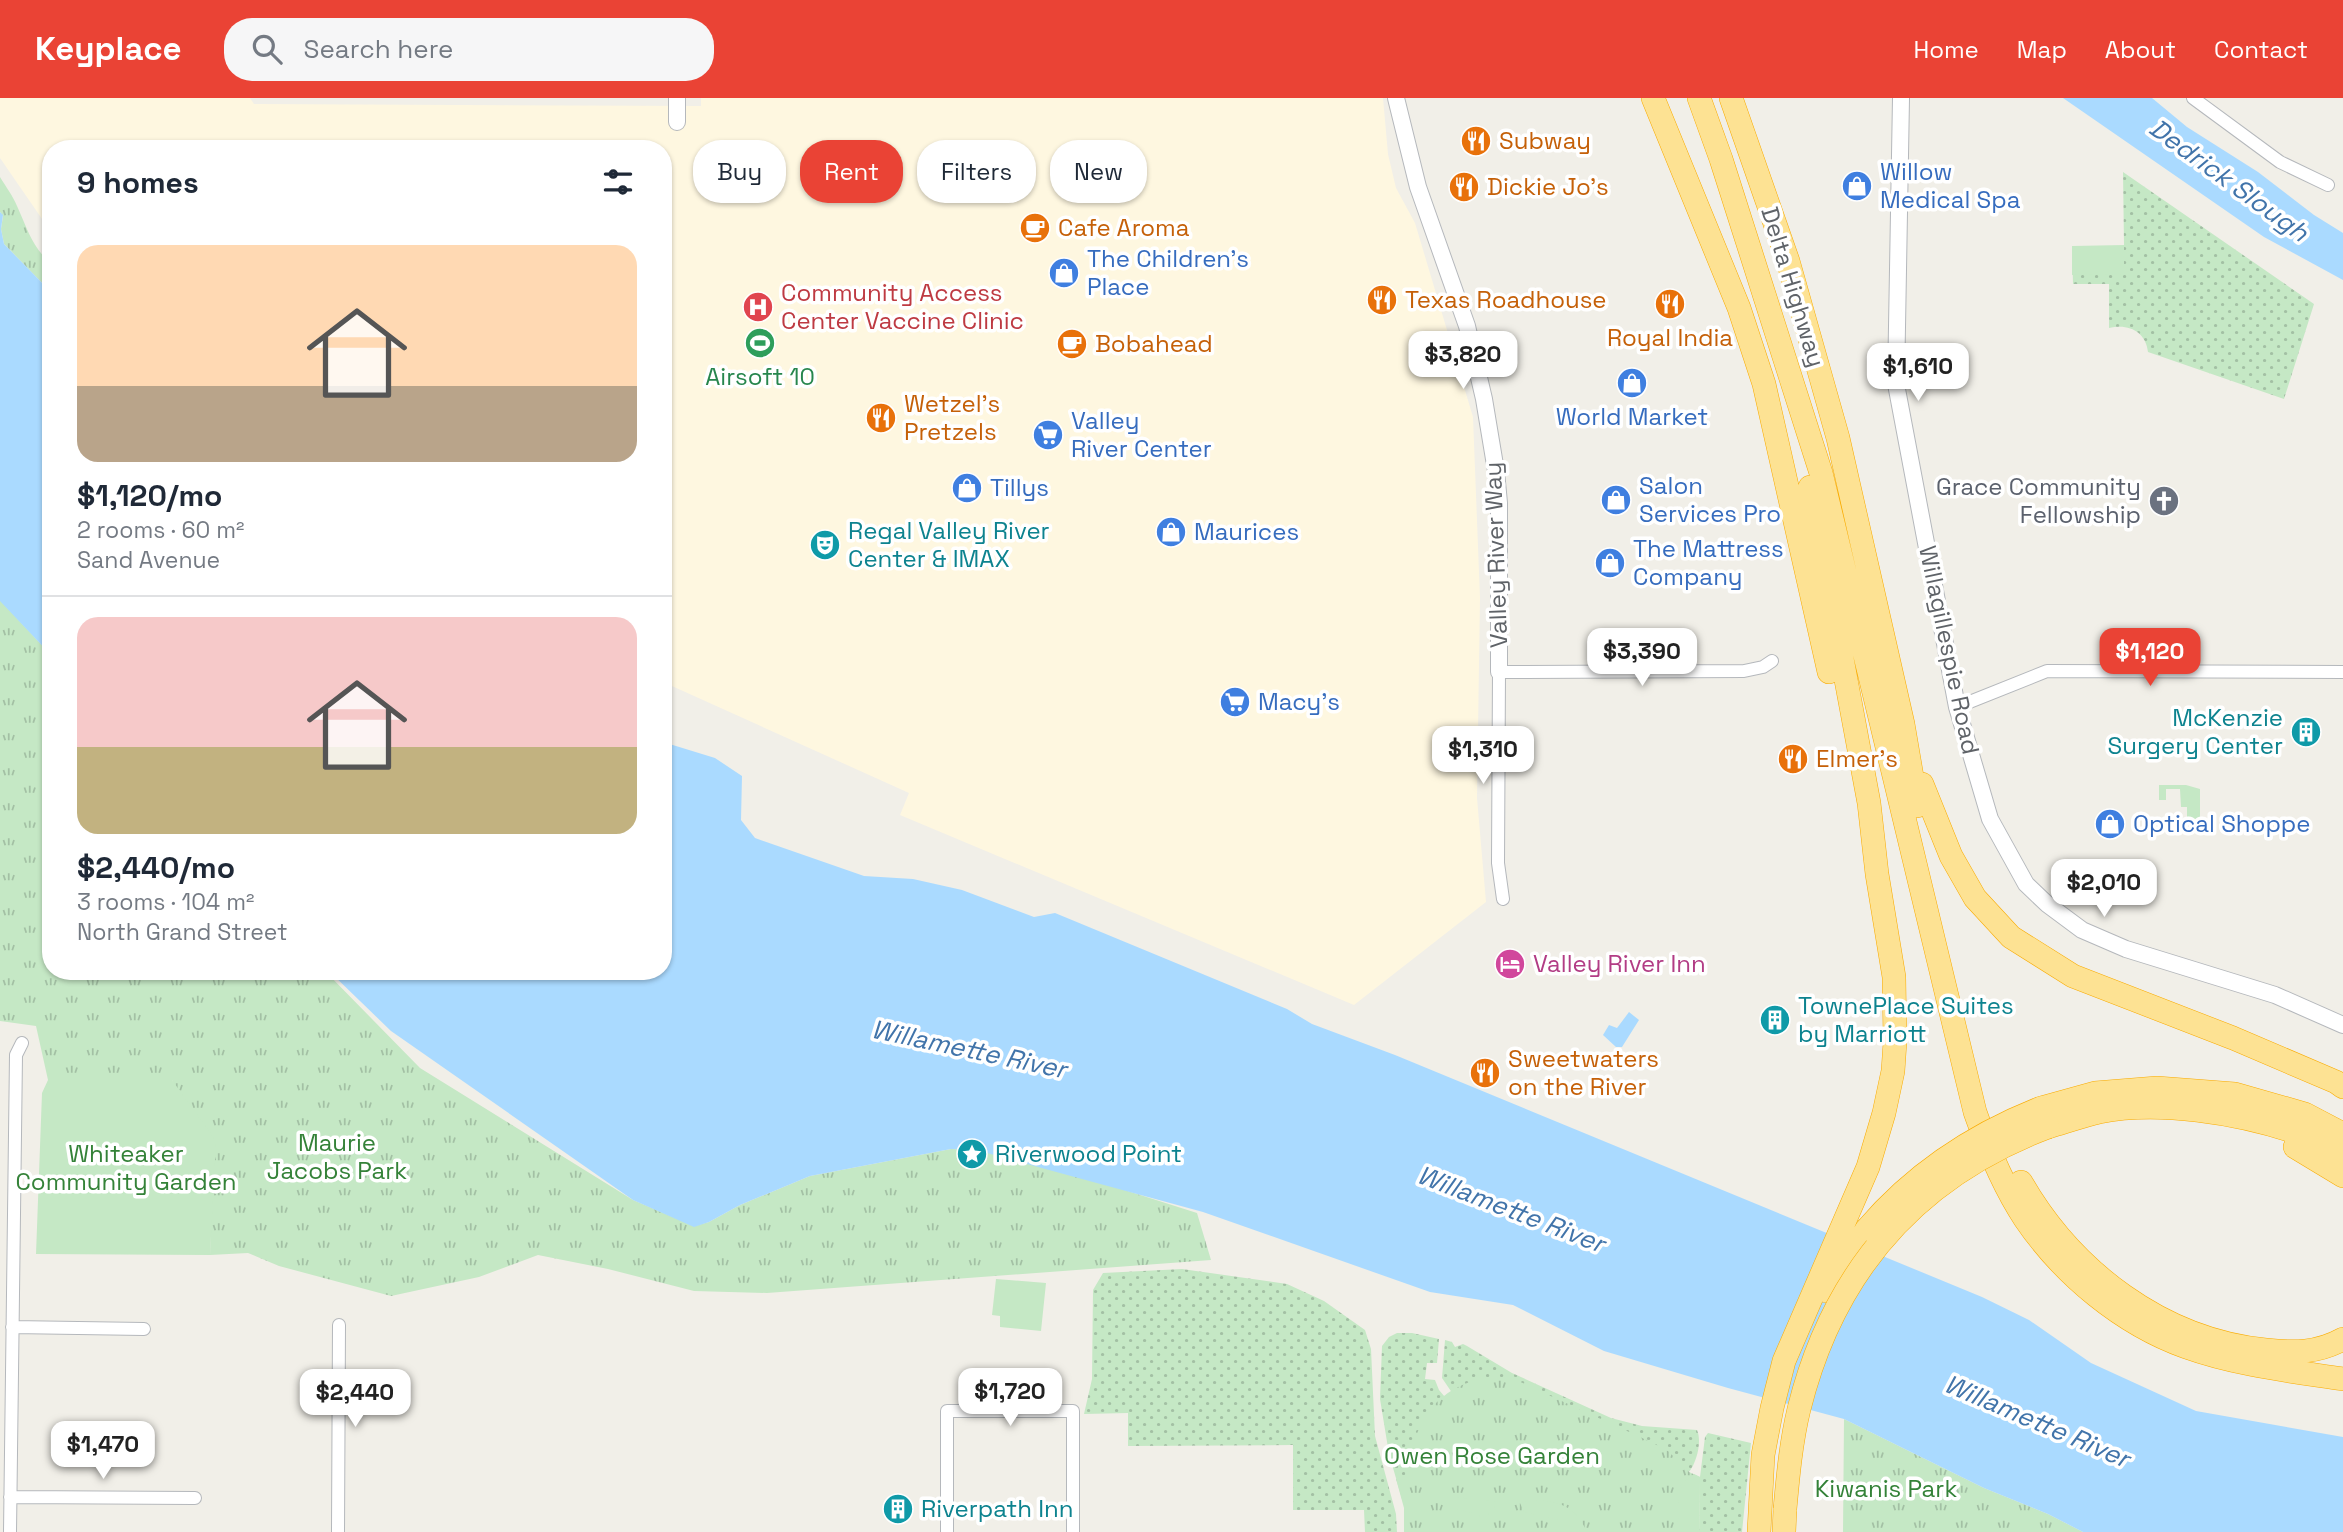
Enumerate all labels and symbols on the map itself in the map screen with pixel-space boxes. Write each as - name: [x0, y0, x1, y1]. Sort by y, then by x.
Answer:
- water label: Dedrick Slough: [2143, 111, 2316, 250]
- restaurant icon: Subway: [1459, 124, 1493, 158]
- place label: Subway: [1499, 125, 1591, 156]
- place label: Willow Medical Spa: [1880, 156, 2021, 215]
- shop icon: Willow Medical Spa: [1840, 169, 1874, 203]
- restaurant icon: Dickie Jo's: [1447, 170, 1481, 204]
- place label: Dickie Jo's: [1487, 171, 1609, 202]
- street label: Delta Highway: [1754, 203, 1833, 371]
- cafe icon: Cafe Aroma: [1018, 211, 1052, 245]
- place label: Cafe Aroma: [1058, 212, 1190, 243]
- place label: The Children's Place: [1087, 243, 1249, 302]
- shop icon: The Children's Place: [1047, 256, 1081, 290]
- place label: Community Access Center Vaccine Clinic: [781, 277, 1024, 336]
- restaurant icon: Texas Roadhouse: [1365, 283, 1399, 317]
- place label: Texas Roadhouse: [1405, 284, 1607, 315]
- restaurant icon: Royal India: [1653, 287, 1687, 321]
- hospital icon: Community Access Center Vaccine Clinic: [741, 290, 775, 324]
- place label: Royal India: [1607, 322, 1733, 353]
- sports icon: Airsoft 10: [743, 326, 777, 360]
- cafe icon: Bobahead: [1055, 327, 1089, 361]
- place label: Bobahead: [1095, 328, 1213, 359]
- pin: $3,820: [1406, 331, 1520, 391]
- pin: $1,610: [1861, 344, 1975, 403]
- place label: Airsoft 10: [705, 361, 815, 392]
- shop icon: World Market: [1615, 366, 1649, 400]
- place label: Wetzel's Pretzels: [904, 388, 1000, 447]
- restaurant icon: Wetzel's Pretzels: [864, 401, 898, 435]
- place label: World Market: [1556, 401, 1708, 432]
- place label: Valley River Center: [1071, 405, 1212, 464]
- supermarket icon: Valley River Center: [1031, 418, 1065, 452]
- street label: Valley River Way: [1477, 461, 1514, 649]
- place label: Salon Services Pro: [1639, 470, 1781, 529]
- shop icon: Tillys: [950, 471, 984, 505]
- place label: Grace Community Fellowship: [1936, 471, 2141, 530]
- place label: Tillys: [990, 472, 1049, 503]
- shop icon: Salon Services Pro: [1599, 483, 1633, 517]
- church icon: Grace Community Fellowship: [2147, 484, 2181, 518]
- place label: Regal Valley River Center & IMAX: [848, 515, 1050, 574]
- shop icon: Maurices: [1154, 515, 1188, 549]
- place label: Maurices: [1194, 516, 1299, 547]
- theatre icon: Regal Valley River Center & IMAX: [808, 528, 842, 562]
- place label: The Mattress Company: [1633, 533, 1784, 592]
- street label: Willagillespie Road: [1912, 543, 1987, 757]
- shop icon: The Mattress Company: [1593, 546, 1627, 580]
- pin: $3,390: [1585, 628, 1699, 688]
- pin: $1,120: [2093, 628, 2207, 688]
- supermarket icon: Macy's: [1218, 685, 1252, 719]
- place label: Macy's: [1258, 686, 1340, 717]
- place label: McKenzie Surgery Center: [2108, 702, 2283, 761]
- building icon: McKenzie Surgery Center: [2289, 715, 2323, 749]
- pin: $1,310: [1426, 726, 1540, 786]
- restaurant icon: Elmer's: [1776, 742, 1810, 776]
- place label: Elmer's: [1816, 743, 1898, 774]
- shop icon: Optical Shoppe: [2093, 807, 2127, 841]
- place label: Optical Shoppe: [2133, 808, 2311, 839]
- pin: $2,010: [2047, 860, 2161, 919]
- hotel icon: Valley River Inn: [1493, 947, 1527, 981]
- place label: Valley River Inn: [1533, 948, 1706, 979]
- place label: TownePlace Suites by Marriott: [1798, 990, 2014, 1049]
- building icon: TownePlace Suites by Marriott: [1758, 1003, 1792, 1037]
- water label: Willamette River: [868, 1012, 1073, 1087]
- place label: Sweetwaters on the River: [1508, 1043, 1659, 1102]
- restaurant icon: Sweetwaters on the River: [1468, 1056, 1502, 1090]
- park label: Maurie Jacobs Park: [267, 1127, 407, 1186]
- place icon: Riverwood Point: [955, 1137, 989, 1171]
- park label: Whiteaker Community Garden: [15, 1138, 237, 1197]
- place label: Riverwood Point: [995, 1138, 1182, 1169]
- water label: Willamette River: [1412, 1158, 1613, 1262]
- water label: Willamette River: [1939, 1367, 2138, 1477]
- pin: $1,720: [953, 1368, 1067, 1428]
- pin: $2,440: [298, 1370, 412, 1429]
- pin: $1,470: [46, 1422, 160, 1481]
- park label: Owen Rose Garden: [1384, 1440, 1600, 1471]
- park label: Kiwanis Park: [1815, 1473, 1957, 1504]
- building icon: Riverpath Inn: [881, 1492, 915, 1526]
- place label: Riverpath Inn: [921, 1493, 1073, 1524]

